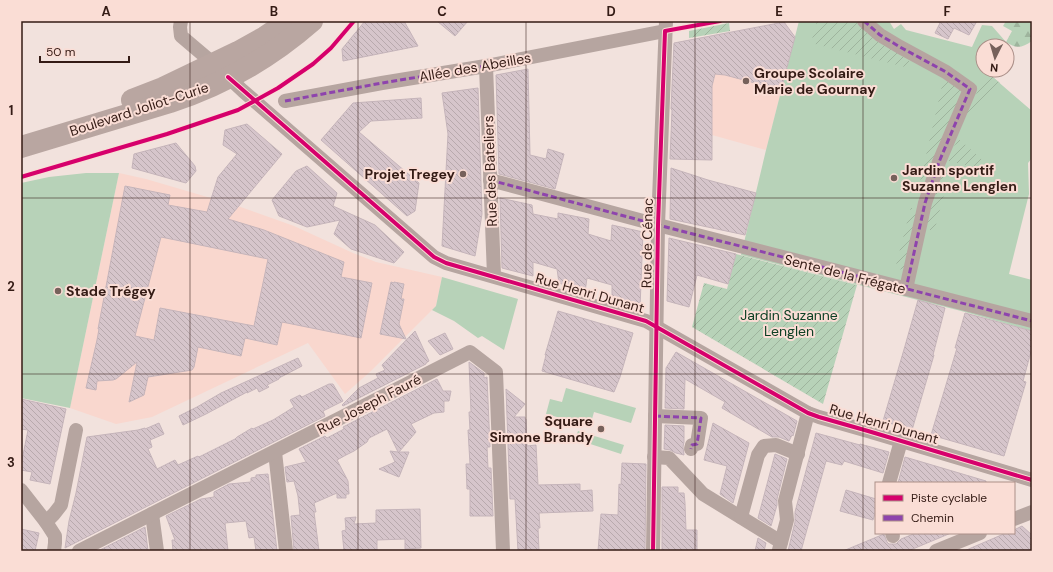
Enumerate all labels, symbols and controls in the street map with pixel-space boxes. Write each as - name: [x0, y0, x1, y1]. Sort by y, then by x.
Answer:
- text: A: [101, 3, 111, 20]
- text: B: [270, 3, 278, 20]
- text: C: [437, 3, 447, 20]
- text: D: [606, 3, 616, 20]
- text: E: [775, 3, 783, 20]
- text: F: [943, 3, 951, 20]
- scale bar: [40, 38, 129, 64]
- north arrow: [975, 38, 1015, 78]
- text: 50 m: [46, 44, 75, 60]
- street label: Allée des Abeilles: [418, 48, 532, 86]
- text: N: [990, 61, 999, 75]
- place label: Groupe Scolaire Marie de Gournay: [754, 64, 876, 98]
- marker: Groupe Scolaire Marie de Gournay: [741, 76, 751, 86]
- street label: Boulevard Joliot-Curie: [67, 78, 211, 140]
- text: 1: [9, 102, 13, 119]
- street label: Rue des Bateliers: [479, 115, 501, 227]
- place label: Jardin sportif Suzanne Lenglen: [902, 161, 1017, 195]
- place label: Projet Tregey: [365, 165, 456, 183]
- marker: Projet Tregey: [458, 169, 468, 179]
- marker: Jardin sportif Suzanne Lenglen: [889, 173, 899, 183]
- street label: Rue de Cénac: [637, 198, 657, 288]
- street label: Sente de la Frégate: [782, 250, 908, 298]
- street label: Rue Henri Dunant: [533, 269, 647, 317]
- text: 2: [7, 278, 15, 295]
- place label: Stade Trégey: [66, 282, 156, 300]
- marker: Stade Trégey: [53, 286, 63, 296]
- park label: Jardin Suzanne Lenglen: [740, 306, 838, 340]
- street label: Rue Joseph Fauré: [314, 370, 424, 438]
- street label: Rue Henri Dunant: [827, 400, 941, 448]
- place label: Square Simone Brandy: [490, 412, 594, 446]
- marker: Square Simone Brandy: [596, 424, 606, 434]
- text: 3: [7, 454, 15, 471]
- legend: [875, 482, 1015, 534]
- text: Piste cyclable: [911, 490, 987, 506]
- text: Chemin: [911, 510, 954, 526]

